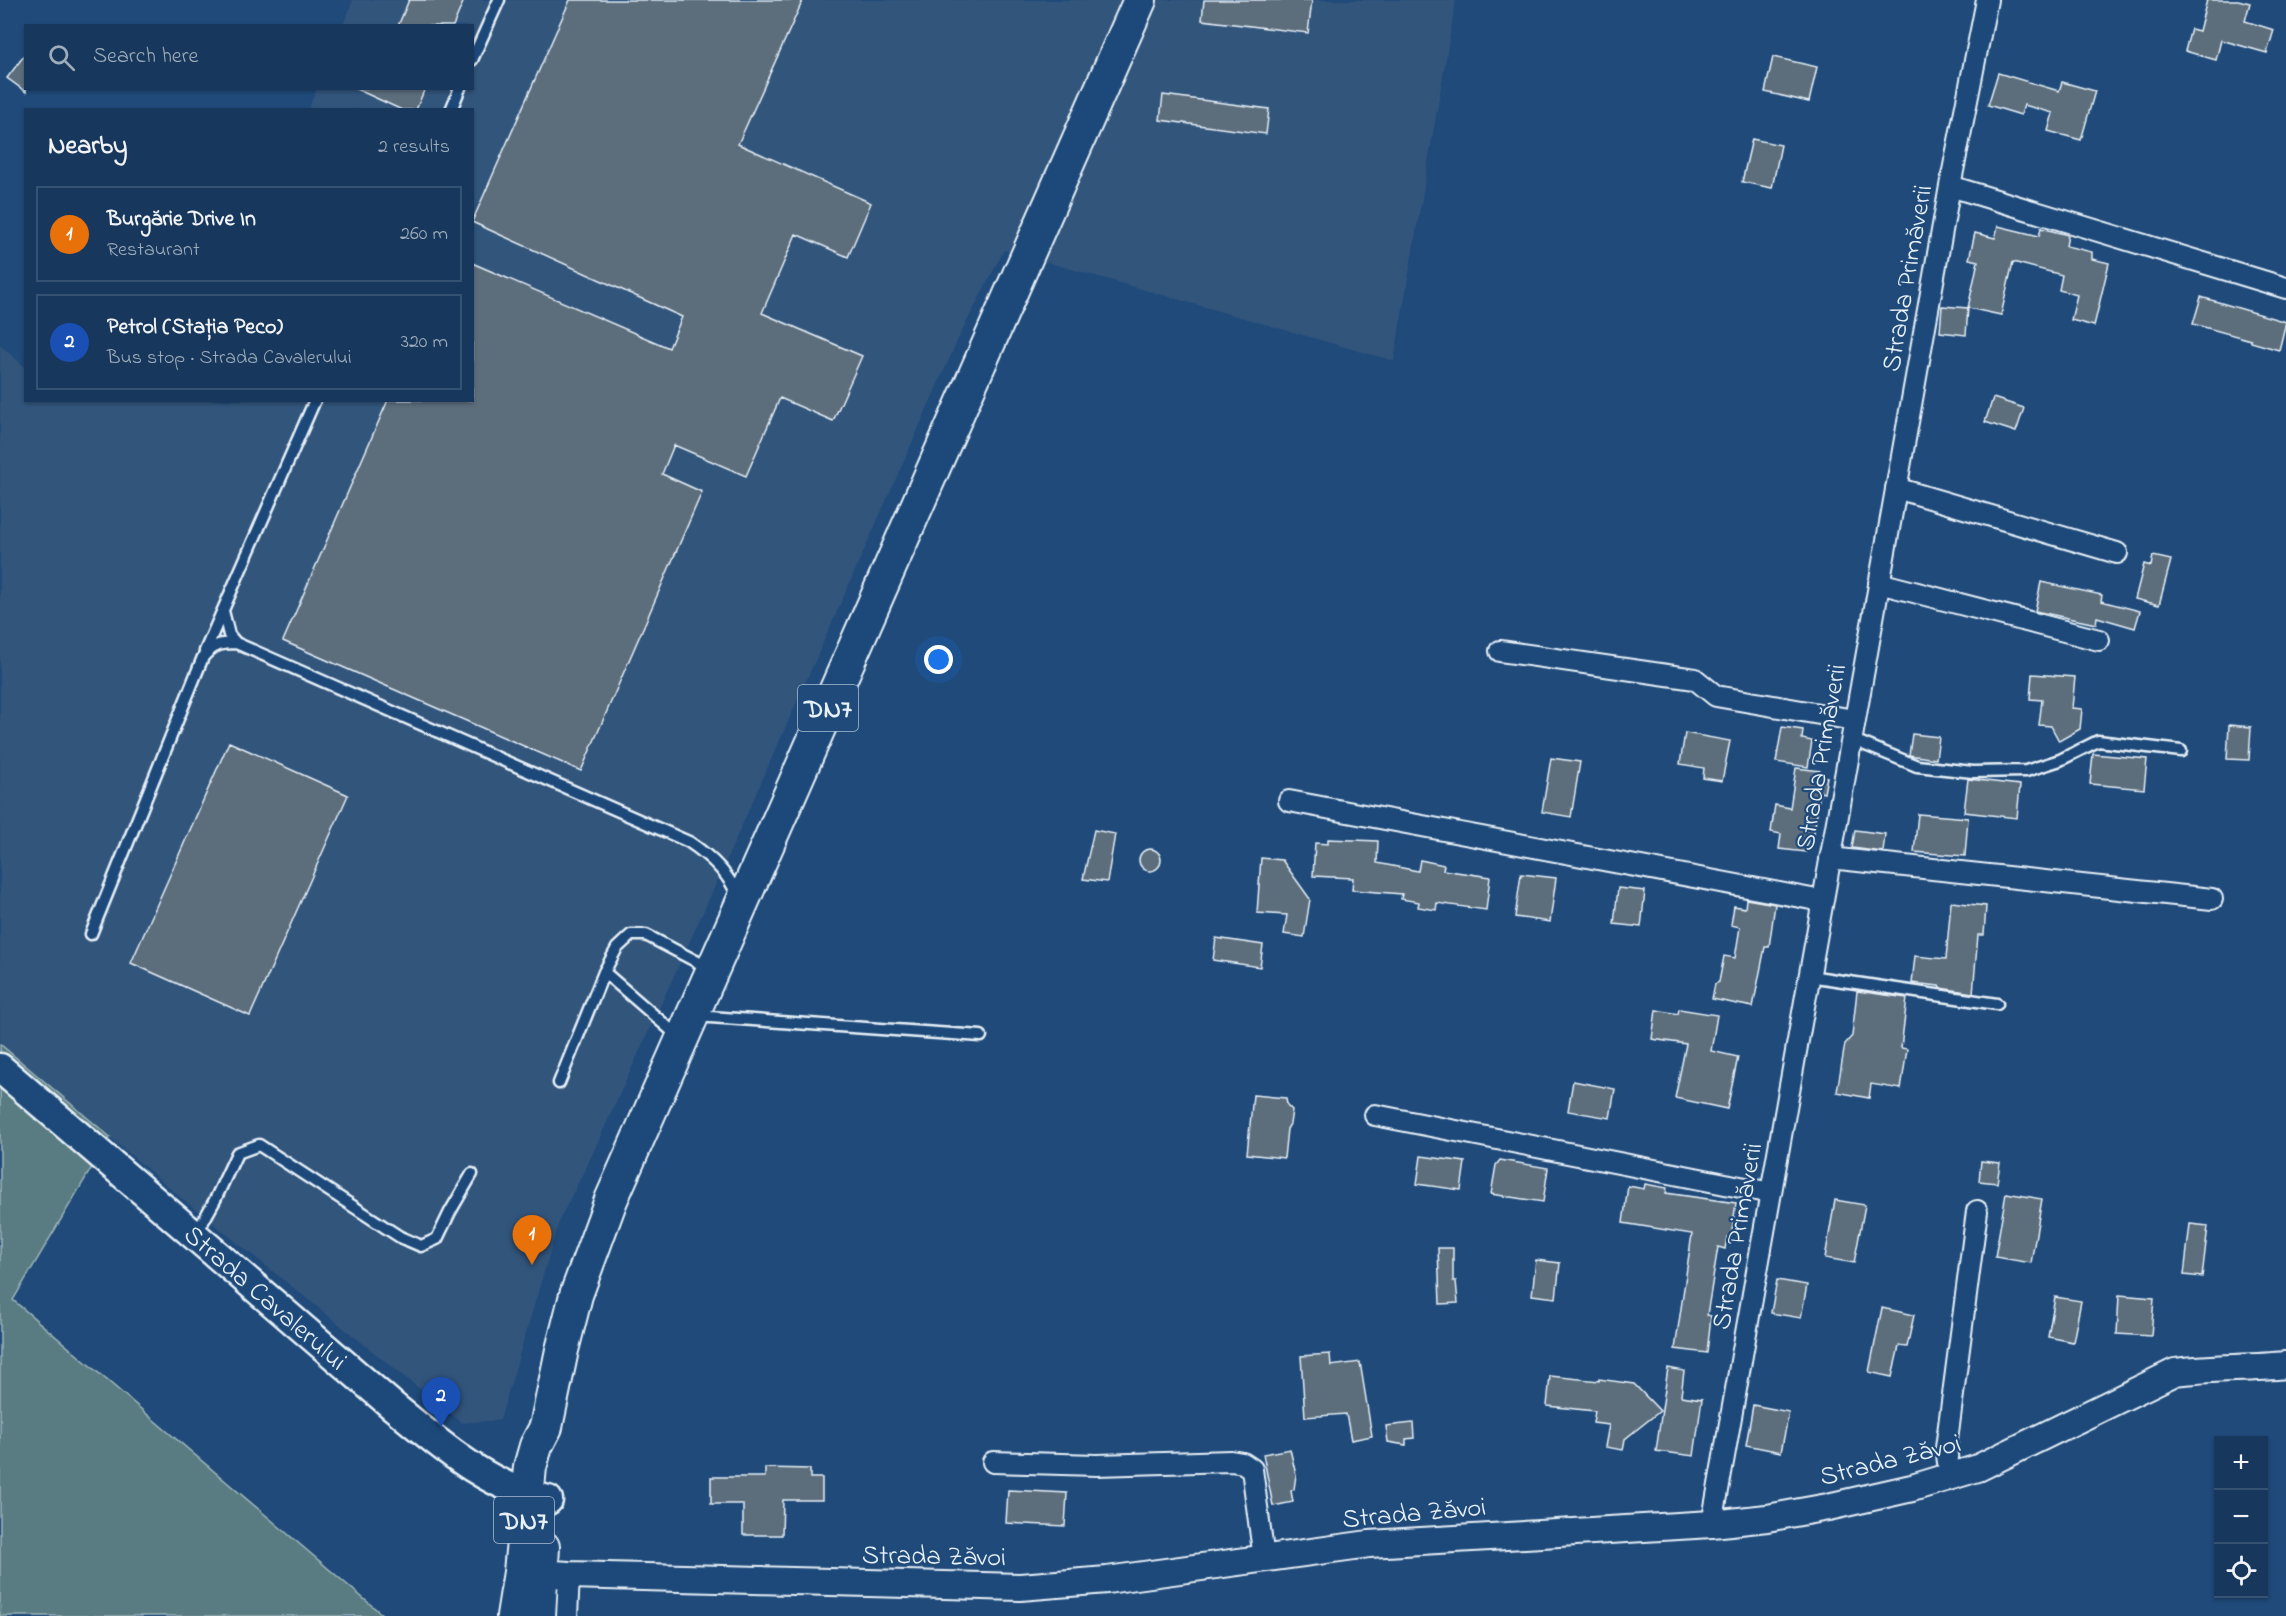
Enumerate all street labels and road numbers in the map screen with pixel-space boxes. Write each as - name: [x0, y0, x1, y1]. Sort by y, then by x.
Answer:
- street label: Strada Primăverii: [1873, 182, 1944, 375]
- street label: Strada Primăverii: [1787, 661, 1858, 854]
- road number: DN7: [798, 685, 858, 731]
- street label: Strada Primăverii: [1703, 1140, 1774, 1333]
- street label: Strada Cavalerului: [174, 1217, 355, 1381]
- street label: Strada Zăvoi: [1816, 1425, 1965, 1498]
- street label: Strada Zăvoi: [1341, 1489, 1488, 1540]
- road number: DN7: [494, 1497, 554, 1543]
- street label: Strada Zăvoi: [862, 1537, 1006, 1578]

